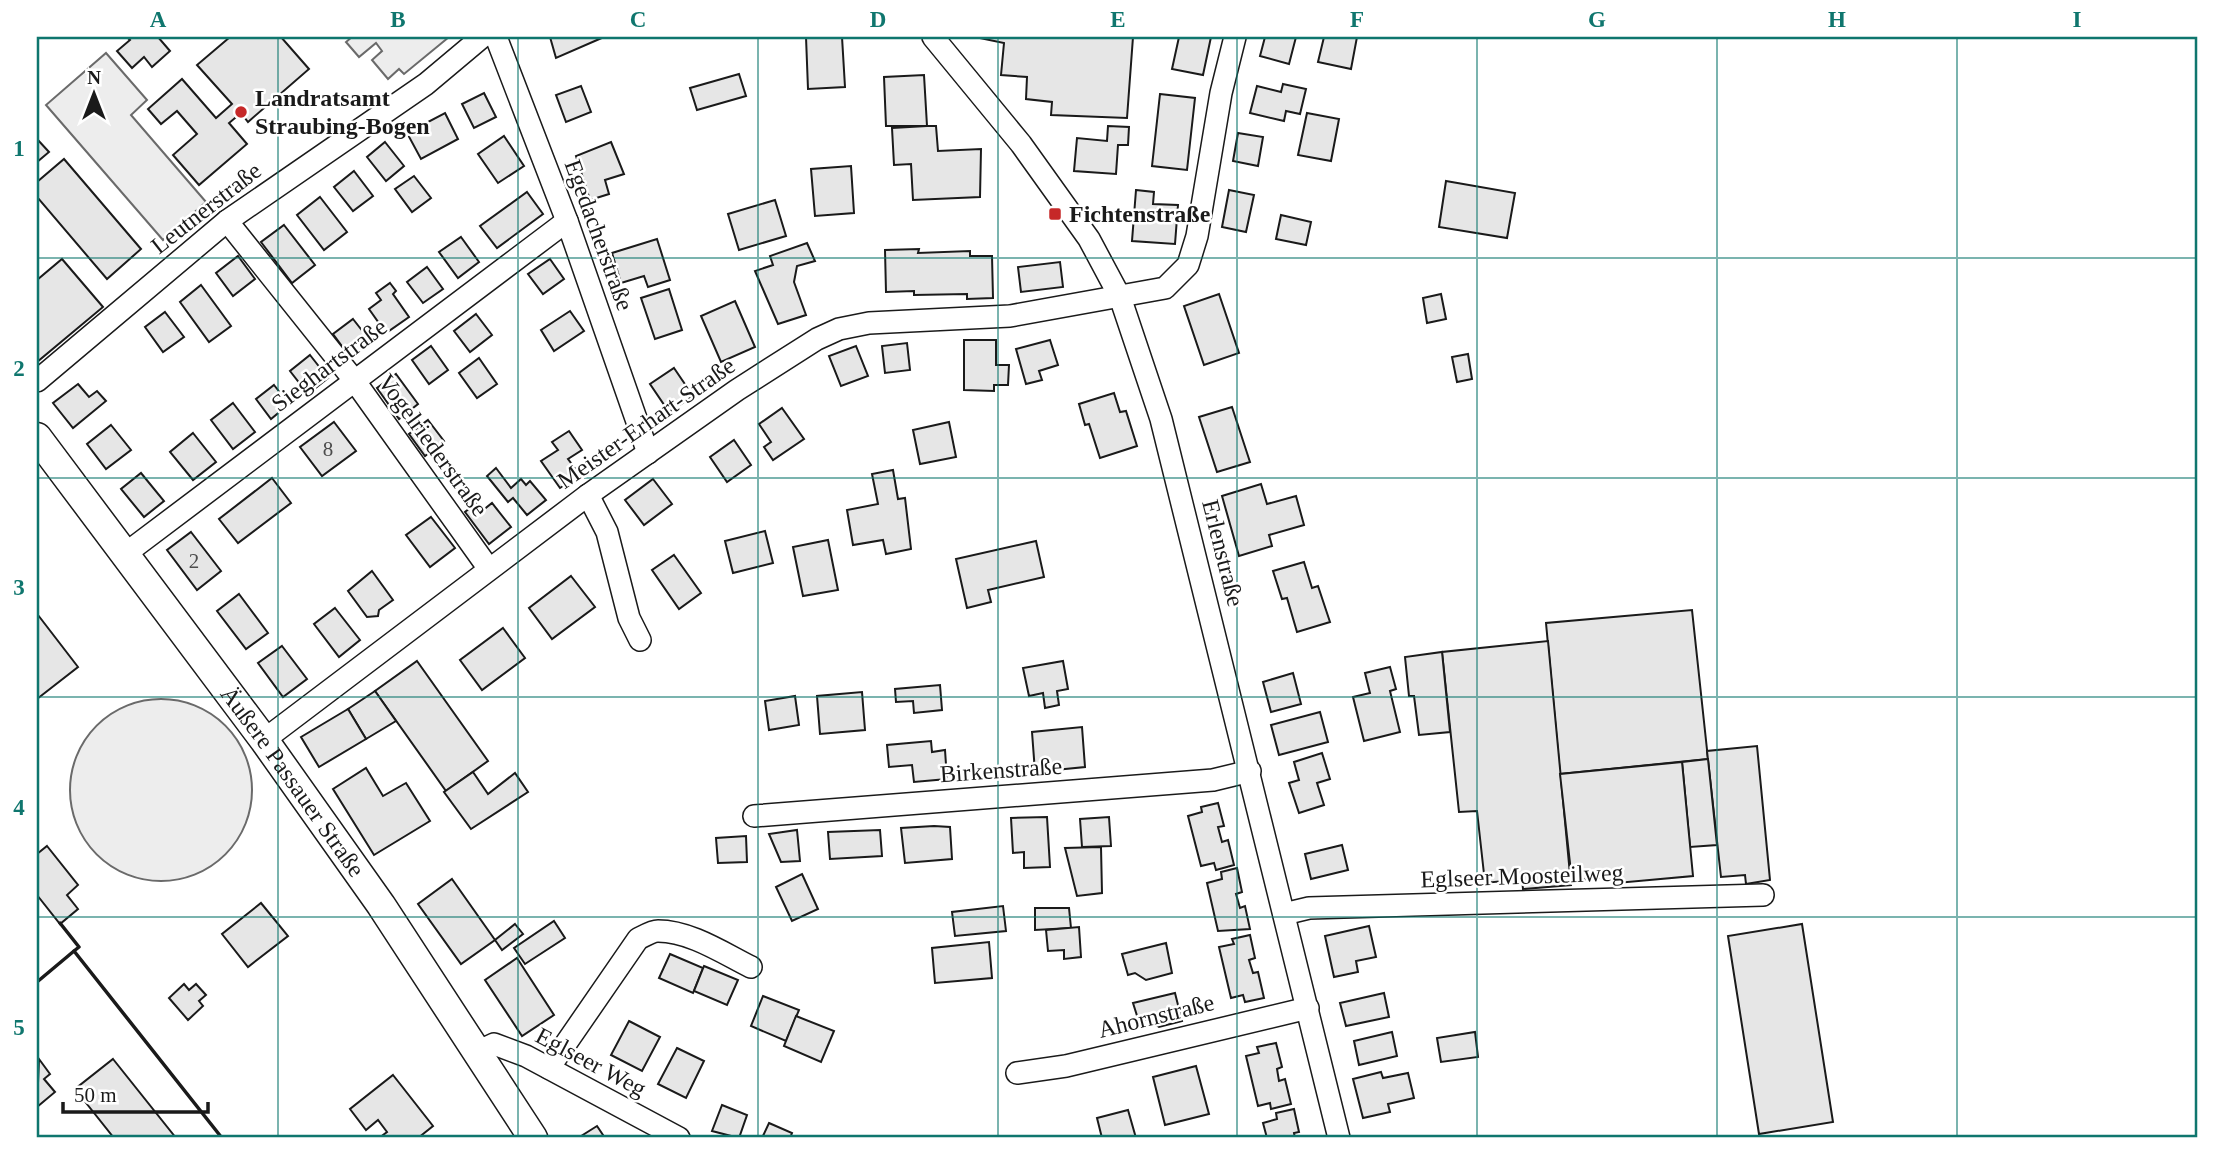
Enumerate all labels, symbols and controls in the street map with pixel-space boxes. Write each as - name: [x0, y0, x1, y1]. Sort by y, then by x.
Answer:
- text: A: [150, 7, 167, 32]
- text: B: [390, 7, 406, 32]
- text: C: [630, 7, 646, 32]
- text: D: [870, 7, 886, 32]
- text: E: [1110, 7, 1126, 32]
- text: F: [1350, 7, 1364, 32]
- text: G: [1588, 7, 1606, 32]
- text: H: [1828, 7, 1846, 32]
- text: I: [2073, 7, 2082, 32]
- north arrow: [60, 60, 130, 130]
- text: N: [87, 67, 101, 88]
- place label: Landratsamt Straubing-Bogen: [255, 85, 430, 139]
- marker: Landratsamt Straubing-Bogen: [233, 104, 249, 120]
- text: 1: [13, 136, 25, 161]
- street label: Egedacherstraße: [560, 156, 638, 314]
- street label: Leutnerstraße: [146, 157, 266, 259]
- place label: Fichtenstraße: [1069, 201, 1211, 227]
- marker: Fichtenstraße: [1047, 206, 1063, 222]
- street label: Sieghartstraße: [266, 313, 392, 417]
- street label: Meister-Erhart-Straße: [552, 352, 740, 494]
- text: 2: [13, 356, 25, 381]
- street label: Vogelriederstraße: [373, 369, 493, 521]
- house number: 8: [323, 437, 333, 461]
- street label: Erlenstraße: [1197, 497, 1249, 609]
- house number: 2: [189, 549, 199, 573]
- text: 3: [13, 575, 25, 600]
- street label: Äußere Passauer Straße: [215, 681, 370, 882]
- street label: Birkenstraße: [939, 753, 1063, 787]
- text: 4: [13, 795, 25, 820]
- street label: Eglseer Moosteilweg: [1420, 859, 1624, 893]
- street label: Ahornstraße: [1095, 989, 1217, 1043]
- text: 5: [13, 1015, 25, 1040]
- street label: Eglseer Weg: [532, 1022, 650, 1102]
- scale bar: [63, 1070, 208, 1114]
- text: 50 m: [74, 1083, 117, 1107]

